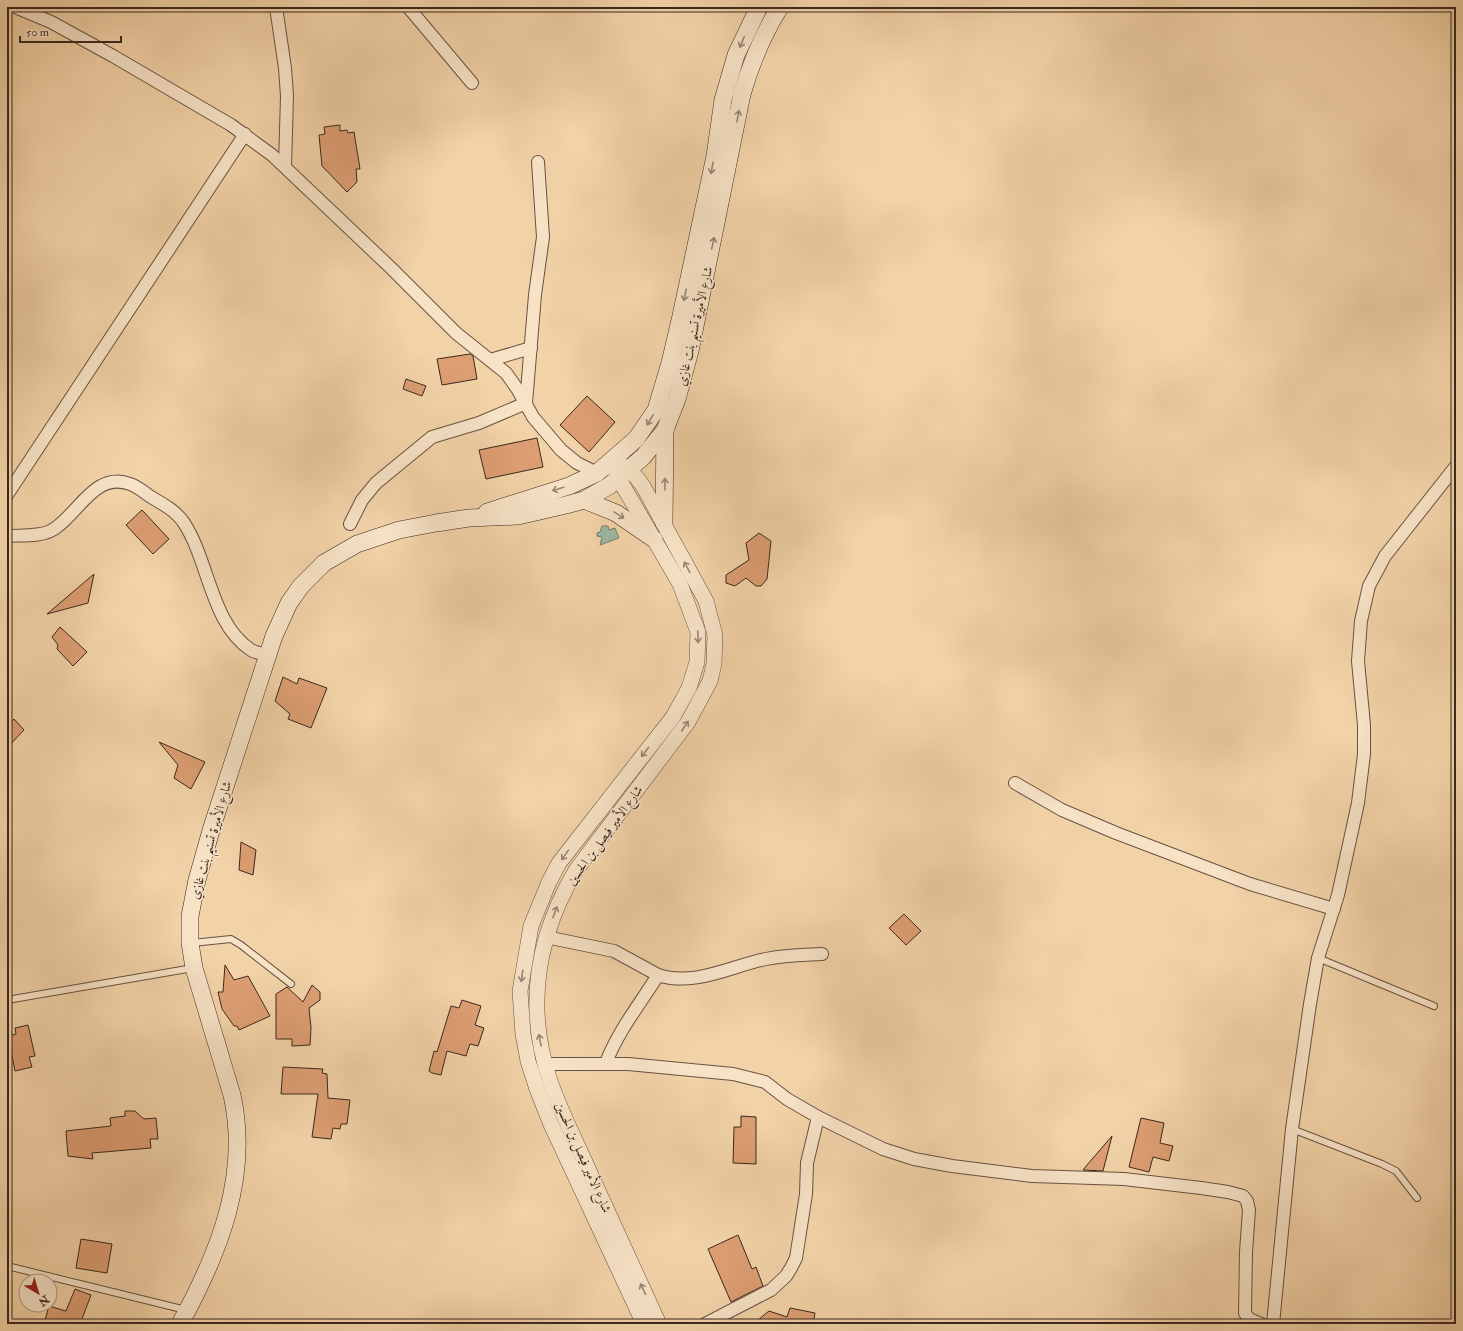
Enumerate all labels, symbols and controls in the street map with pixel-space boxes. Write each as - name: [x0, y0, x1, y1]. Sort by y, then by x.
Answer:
- scale bar: [20, 18, 121, 44]
- text: 50 m: [26, 25, 50, 40]
- one-way arrow: [737, 36, 745, 48]
- one-way arrow: [734, 110, 742, 123]
- one-way arrow: [708, 161, 716, 174]
- one-way arrow: [709, 237, 717, 250]
- street label: شارع الأميرة تسنيم بنت غازي: [672, 265, 721, 389]
- one-way arrow: [681, 289, 689, 302]
- one-way arrow: [646, 414, 654, 425]
- one-way arrow: [661, 478, 668, 491]
- one-way arrow: [551, 486, 564, 493]
- one-way arrow: [613, 512, 625, 520]
- one-way arrow: [683, 561, 691, 573]
- one-way arrow: [694, 630, 702, 643]
- one-way arrow: [681, 721, 689, 732]
- one-way arrow: [641, 747, 650, 758]
- street label: شارع الأميرة تسنيم بنت غازي: [185, 779, 240, 903]
- street label: شارع الأمير فيصل بن الحسين: [562, 782, 649, 890]
- one-way arrow: [561, 849, 569, 860]
- one-way arrow: [551, 906, 559, 918]
- one-way arrow: [518, 969, 525, 982]
- one-way arrow: [536, 1034, 544, 1047]
- street label: شارع الأمير فيصل بن الحسين: [549, 1099, 616, 1217]
- north arrow: [18, 1273, 58, 1313]
- one-way arrow: [639, 1283, 646, 1295]
- text: N: [35, 1292, 53, 1309]

